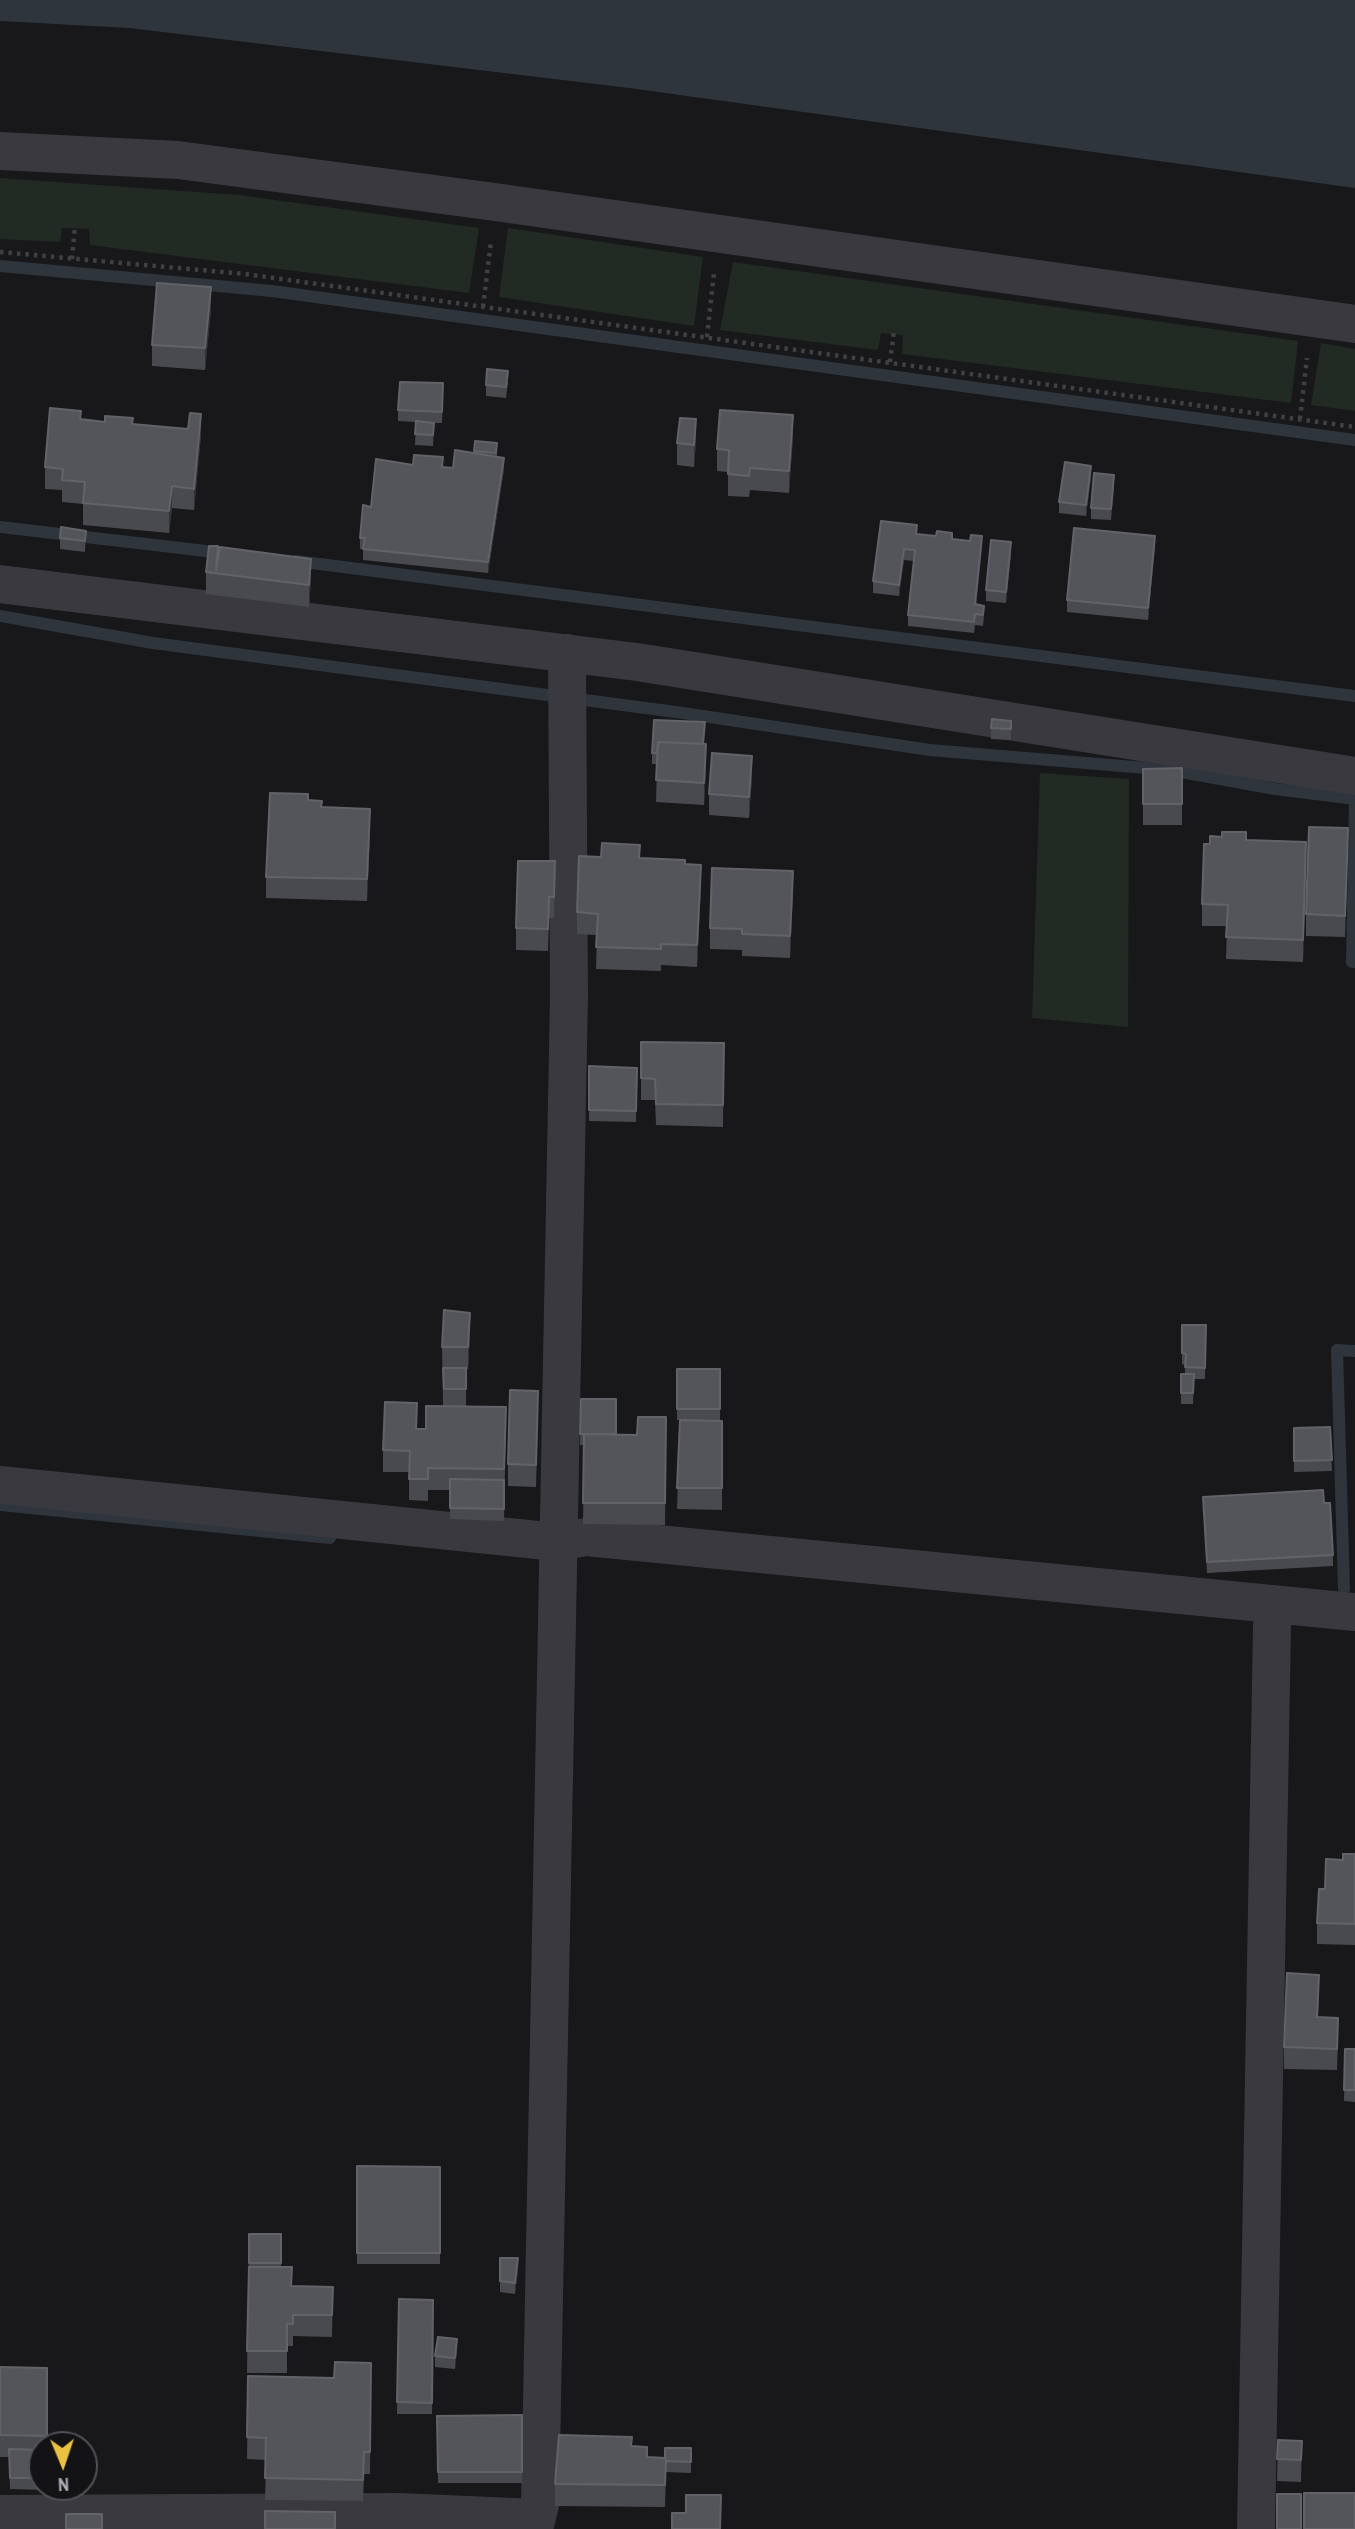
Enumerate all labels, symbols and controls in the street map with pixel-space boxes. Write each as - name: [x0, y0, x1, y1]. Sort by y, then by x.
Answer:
- north arrow: [28, 2431, 98, 2501]
- text: N: [58, 2472, 70, 2498]

